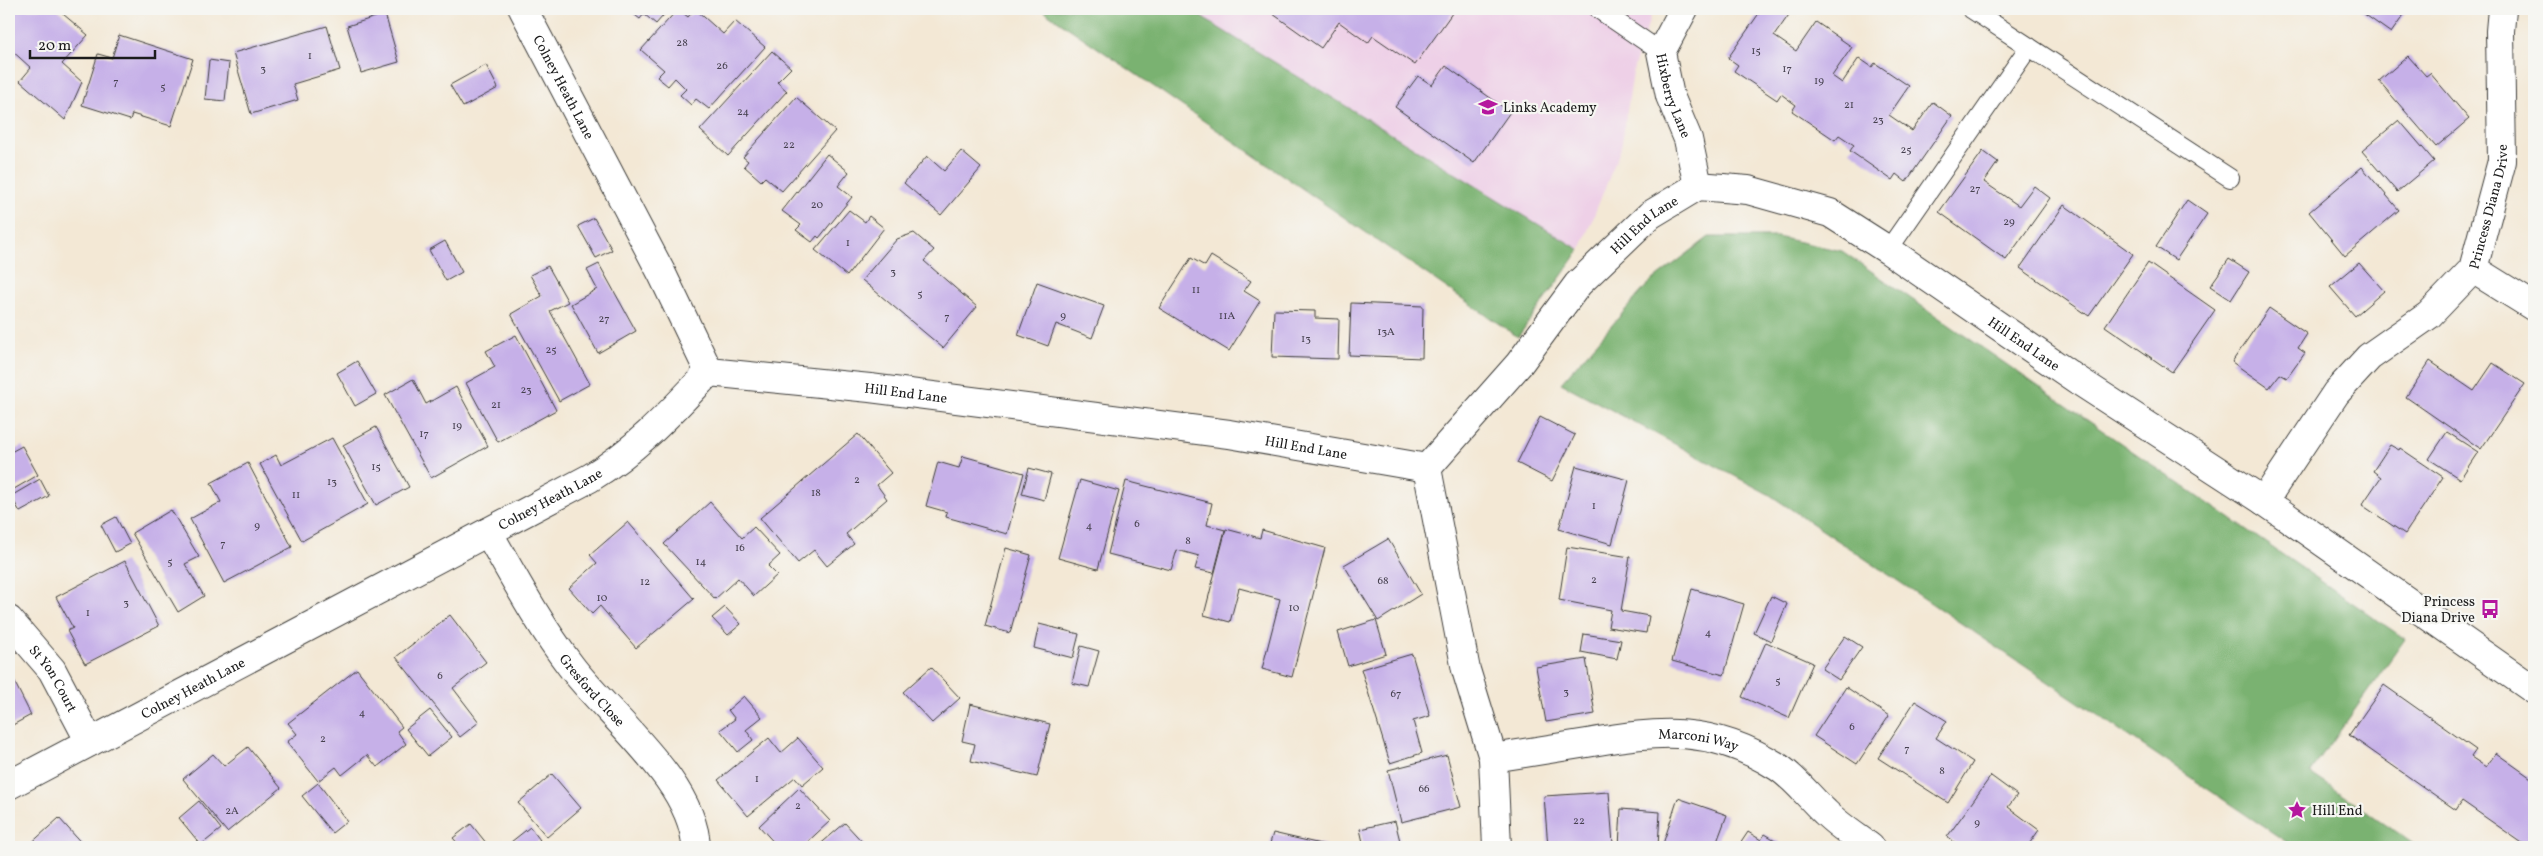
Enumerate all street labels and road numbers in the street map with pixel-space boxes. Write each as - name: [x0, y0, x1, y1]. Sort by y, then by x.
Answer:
- street label: Colney Heath Lane: [527, 32, 598, 143]
- street label: Hixberry Lane: [1650, 52, 1695, 141]
- street label: Princess Diana Drive: [2465, 144, 2513, 271]
- street label: Hill End Lane: [1607, 192, 1683, 259]
- street label: Hill End Lane: [1984, 313, 2063, 376]
- street label: Hill End Lane: [864, 380, 949, 409]
- street label: Hill End Lane: [1263, 432, 1349, 465]
- street label: Colney Heath Lane: [495, 464, 607, 536]
- street label: St Yon Court: [24, 642, 81, 716]
- street label: Gresford Close: [554, 651, 629, 732]
- street label: Colney Heath Lane: [138, 654, 249, 724]
- street label: Marconi Way: [1658, 726, 1742, 757]

